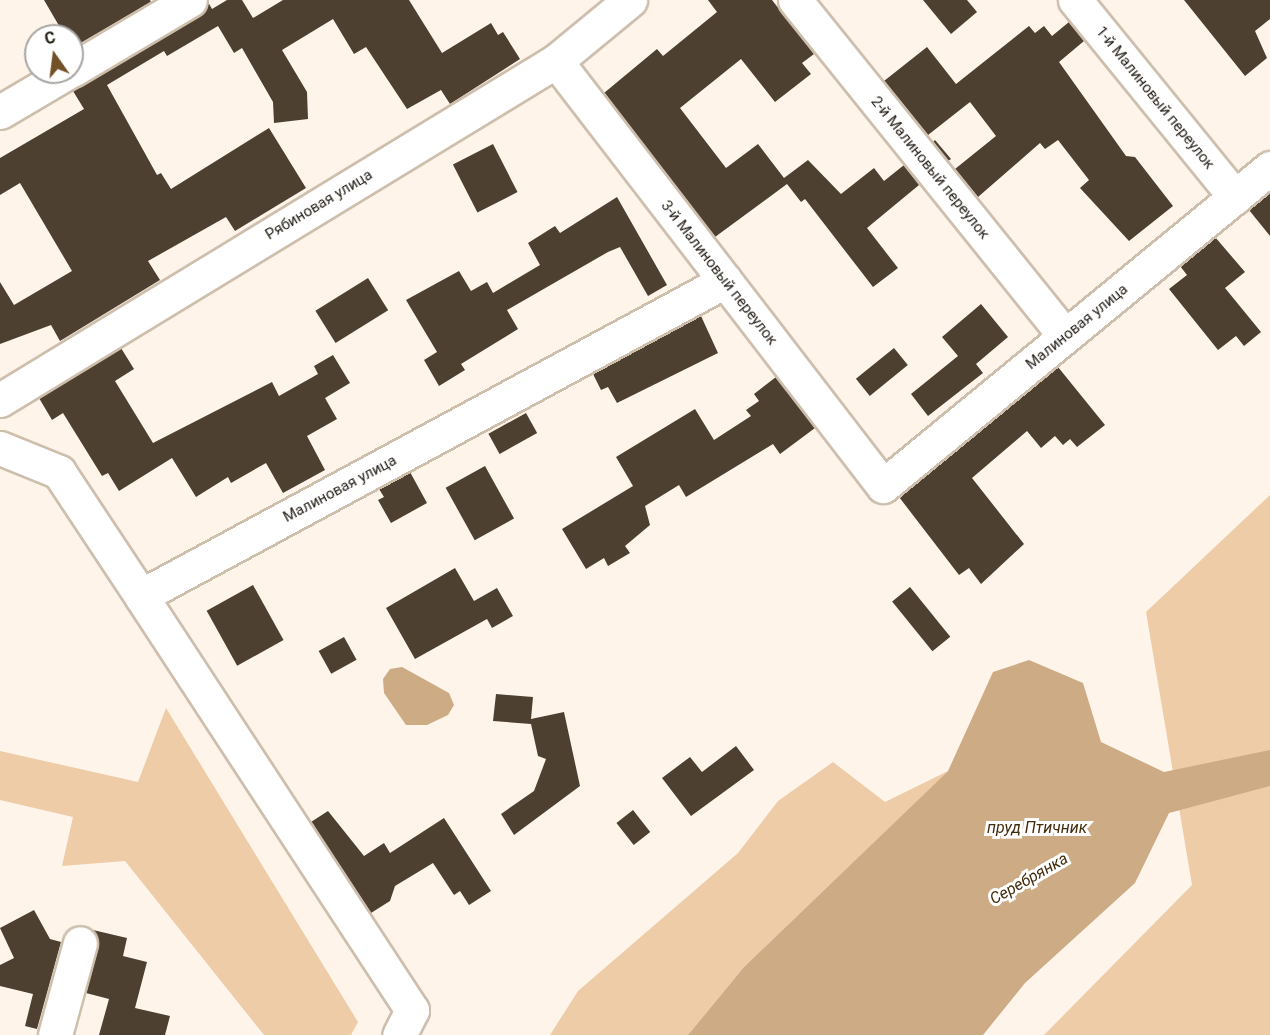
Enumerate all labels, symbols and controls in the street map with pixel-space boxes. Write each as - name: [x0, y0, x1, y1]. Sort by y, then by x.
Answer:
- street label: 1-й Малиновый переулок: [1092, 23, 1218, 173]
- north arrow: [24, 24, 84, 84]
- text: С: [43, 28, 57, 48]
- street label: 2-й Малиновый переулок: [867, 93, 993, 243]
- street label: Рябиновая улица: [262, 166, 376, 244]
- street label: 3-й Малиновый переулок: [657, 197, 781, 349]
- street label: Малиновая улица: [1023, 280, 1131, 374]
- street label: Малиновая улица: [280, 452, 400, 526]
- water label: пруд Птичник: [987, 818, 1087, 838]
- water label: Серебрянка: [987, 849, 1071, 909]

